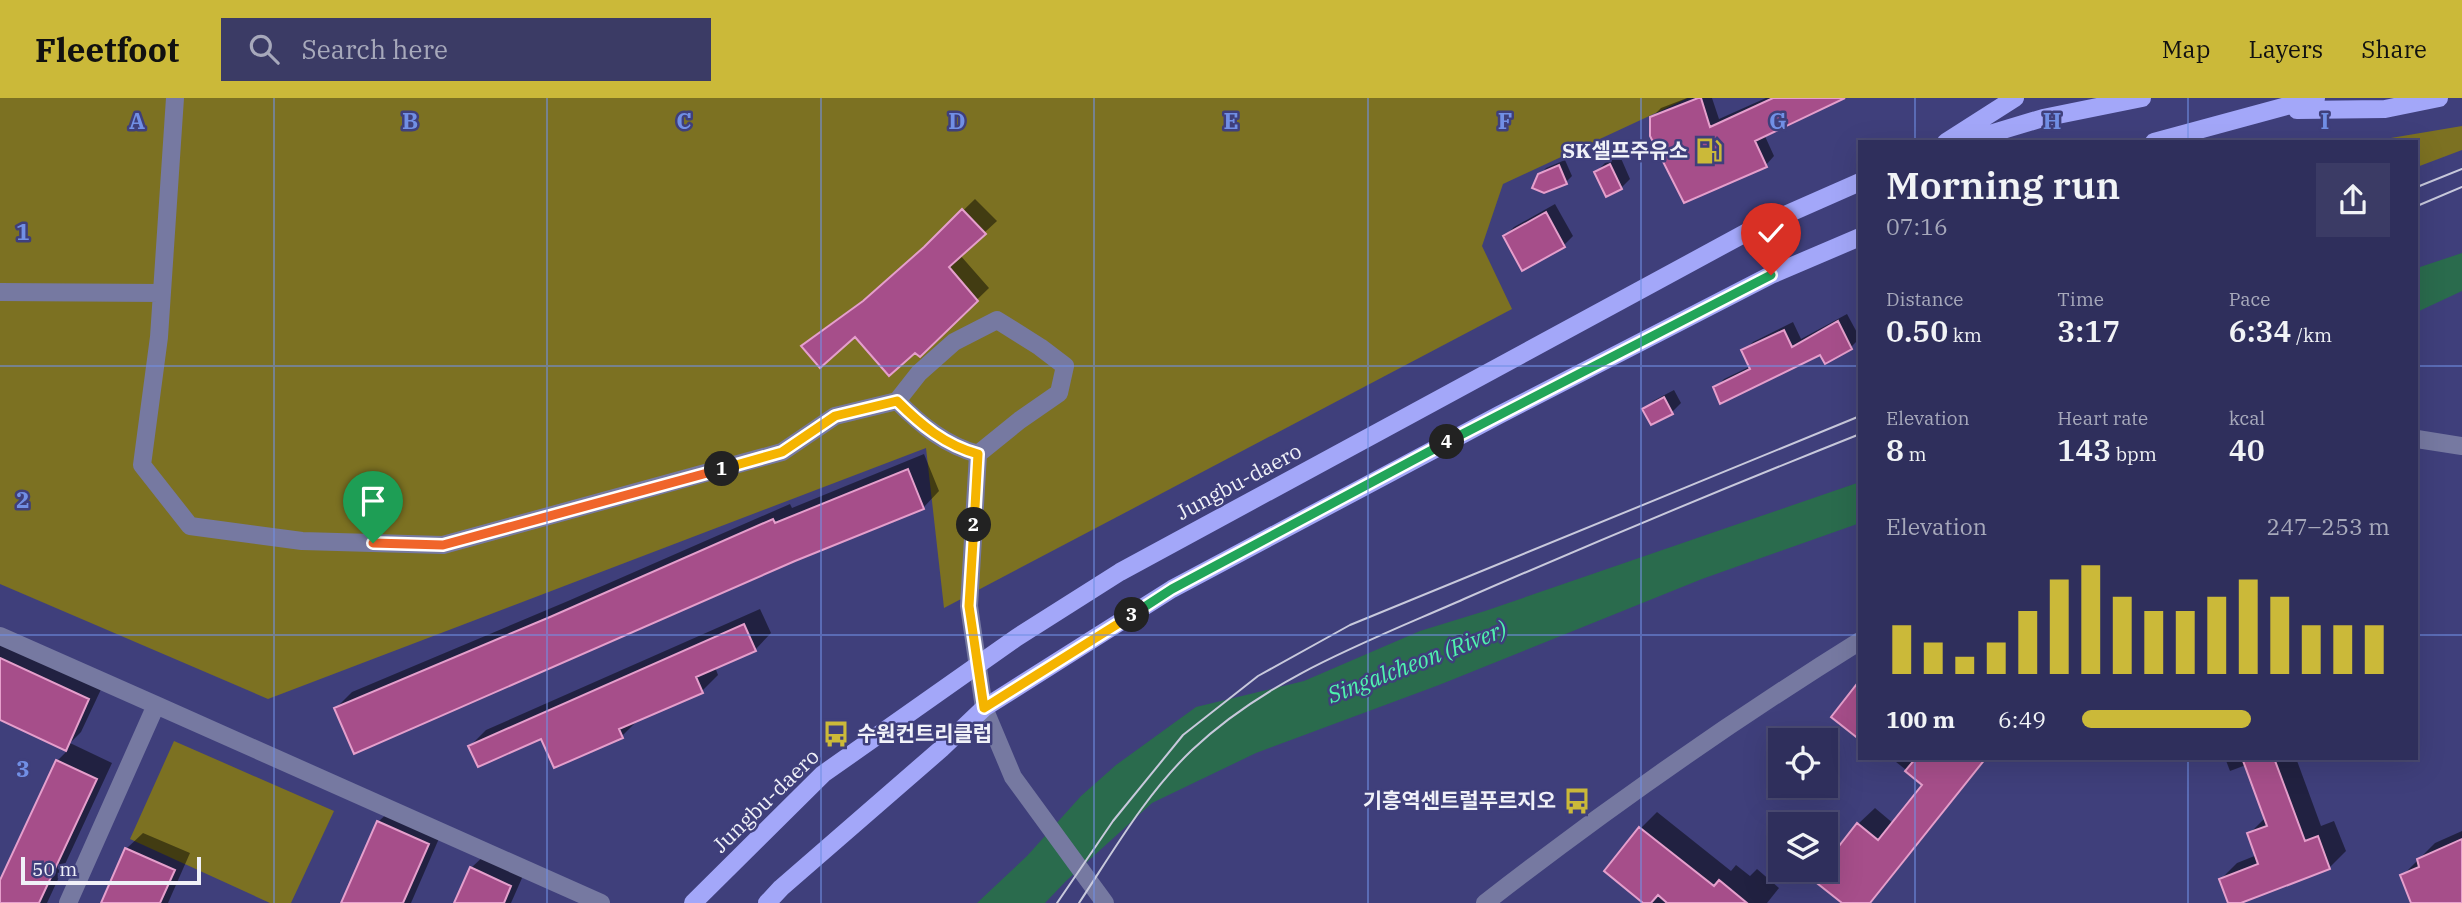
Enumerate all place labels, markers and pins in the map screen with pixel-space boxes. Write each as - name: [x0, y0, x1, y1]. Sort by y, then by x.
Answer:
- place label: SK셀프주유소: [1562, 136, 1688, 164]
- fuel station icon: SK셀프주유소: [1694, 136, 1724, 166]
- pin: [1741, 203, 1801, 275]
- pin: 4: [1430, 424, 1464, 460]
- pin: 1: [704, 452, 740, 486]
- pin: [343, 471, 403, 543]
- pin: 2: [956, 508, 992, 542]
- pin: 3: [1114, 598, 1150, 632]
- bus stop icon: 수원컨트리클럽: [821, 719, 851, 749]
- place label: 수원컨트리클럽: [857, 719, 992, 747]
- place label: 기흥역센트럴푸르지오: [1363, 786, 1556, 814]
- bus stop icon: 기흥역센트럴푸르지오: [1562, 786, 1592, 816]

